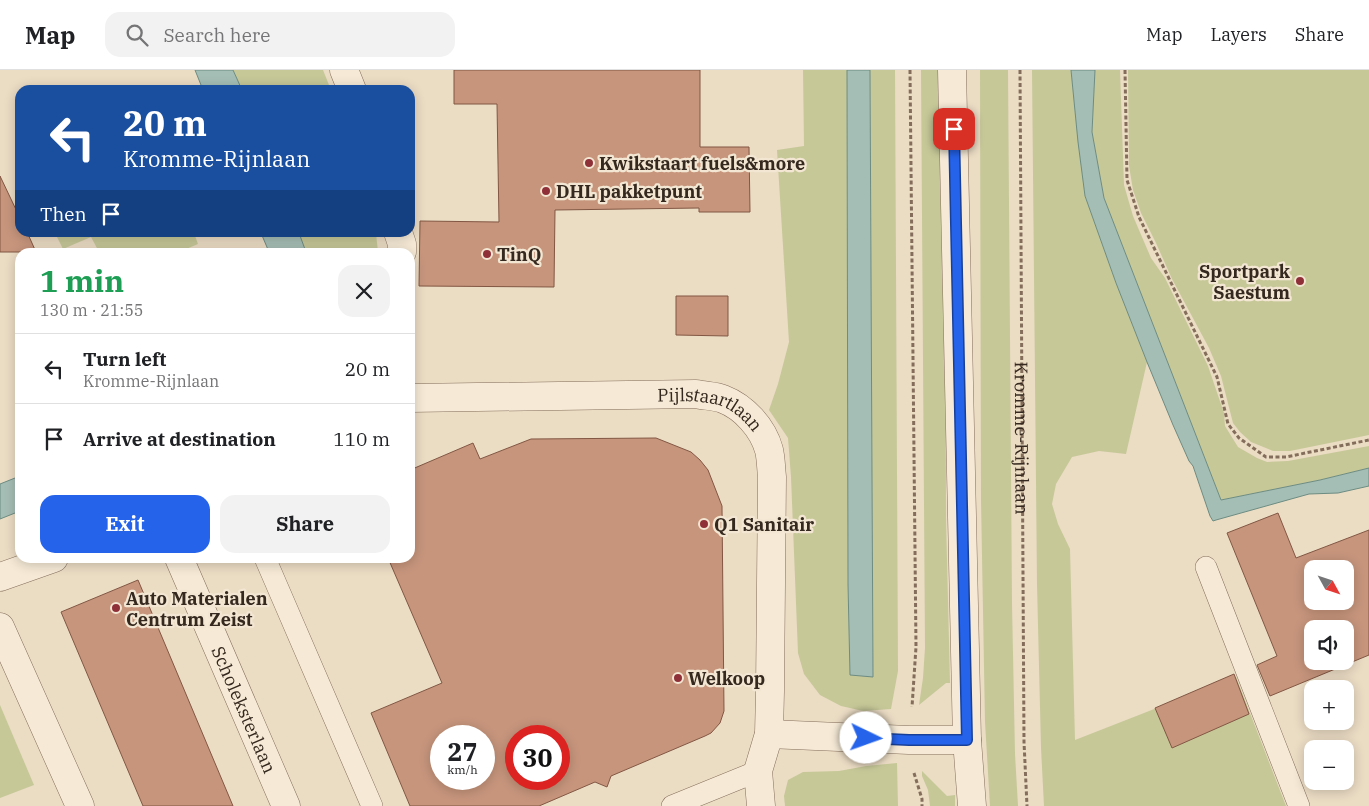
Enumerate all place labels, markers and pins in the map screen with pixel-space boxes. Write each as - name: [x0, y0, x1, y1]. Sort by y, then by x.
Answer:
- pin: [933, 108, 975, 150]
- place label: Kwikstaart fuels&more: [599, 152, 805, 175]
- marker: Kwikstaart fuels&more: [583, 157, 595, 169]
- place label: DHL pakketpunt: [556, 180, 702, 203]
- marker: DHL pakketpunt: [540, 185, 552, 197]
- place label: TinQ: [497, 243, 541, 266]
- marker: TinQ: [481, 248, 493, 260]
- place label: Sportpark Saestum: [1199, 260, 1291, 304]
- marker: Sportpark Saestum: [1294, 275, 1306, 287]
- place label: Q1 Sanitair: [714, 513, 814, 536]
- marker: Q1 Sanitair: [698, 518, 710, 530]
- place label: Auto Materialen Centrum Zeist: [126, 587, 268, 631]
- marker: Auto Materialen Centrum Zeist: [110, 602, 122, 614]
- place label: Welkoop: [688, 667, 765, 690]
- marker: Welkoop: [672, 672, 684, 684]

